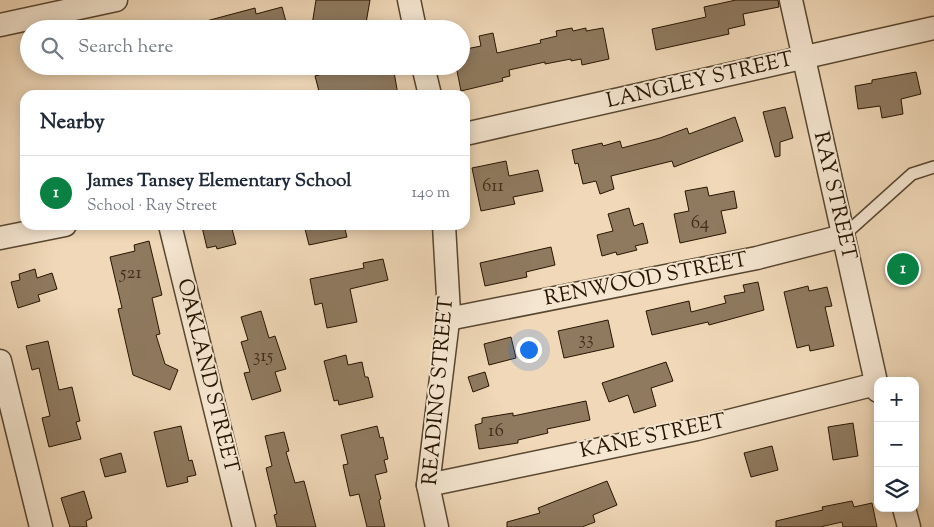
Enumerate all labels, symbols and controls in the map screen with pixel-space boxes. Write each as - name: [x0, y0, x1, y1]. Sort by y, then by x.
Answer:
- search box: [20, 20, 470, 75]
- icon: search: [38, 34, 66, 62]
- text: Search here: [78, 34, 173, 61]
- street label: LANGLEY STREET: [604, 45, 797, 117]
- text: Nearby: [40, 108, 105, 138]
- street label: RAY STREET: [805, 129, 863, 263]
- text: James Tansey Elementary School: [87, 168, 352, 195]
- house number: 611: [482, 173, 505, 200]
- text: 1: [53, 182, 59, 205]
- text: 140 m: [412, 182, 450, 205]
- text: School · Ray Street: [87, 195, 217, 218]
- house number: 64: [691, 210, 710, 237]
- street label: RENWOOD STREET: [542, 246, 751, 314]
- pin: 1: [887, 250, 919, 288]
- house number: 521: [119, 260, 142, 287]
- street label: OAKLAND STREET: [168, 276, 246, 476]
- street label: READING STREET: [416, 295, 462, 487]
- house number: 33: [578, 326, 594, 353]
- your location: [516, 337, 542, 363]
- house number: 315: [253, 343, 274, 370]
- map controls: [874, 377, 919, 512]
- button: +: [874, 377, 919, 422]
- street label: KANE STREET: [577, 407, 729, 467]
- house number: 16: [488, 418, 504, 445]
- button: −: [874, 422, 919, 467]
- button: layers: [874, 467, 919, 512]

